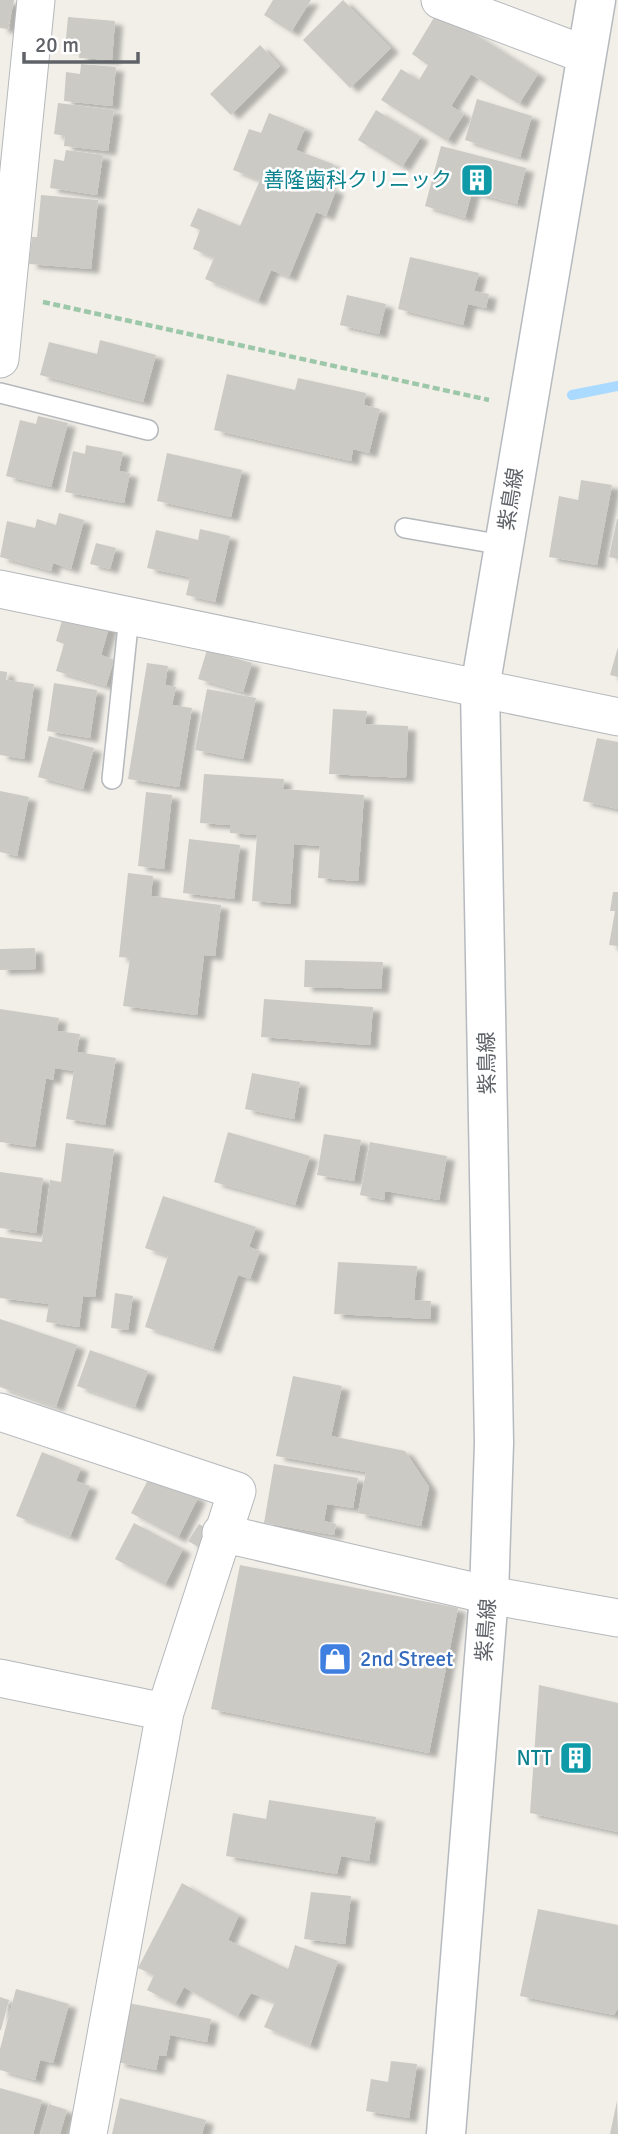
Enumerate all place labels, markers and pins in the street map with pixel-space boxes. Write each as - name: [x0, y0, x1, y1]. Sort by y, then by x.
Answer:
- building icon: 善隆歯科クリニック: [458, 161, 496, 199]
- place label: 善隆歯科クリニック: [263, 167, 452, 193]
- shop icon: 2nd Street: [316, 1640, 354, 1678]
- place label: 2nd Street: [360, 1646, 453, 1672]
- building icon: NTT: [557, 1739, 595, 1777]
- place label: NTT: [516, 1745, 553, 1771]

